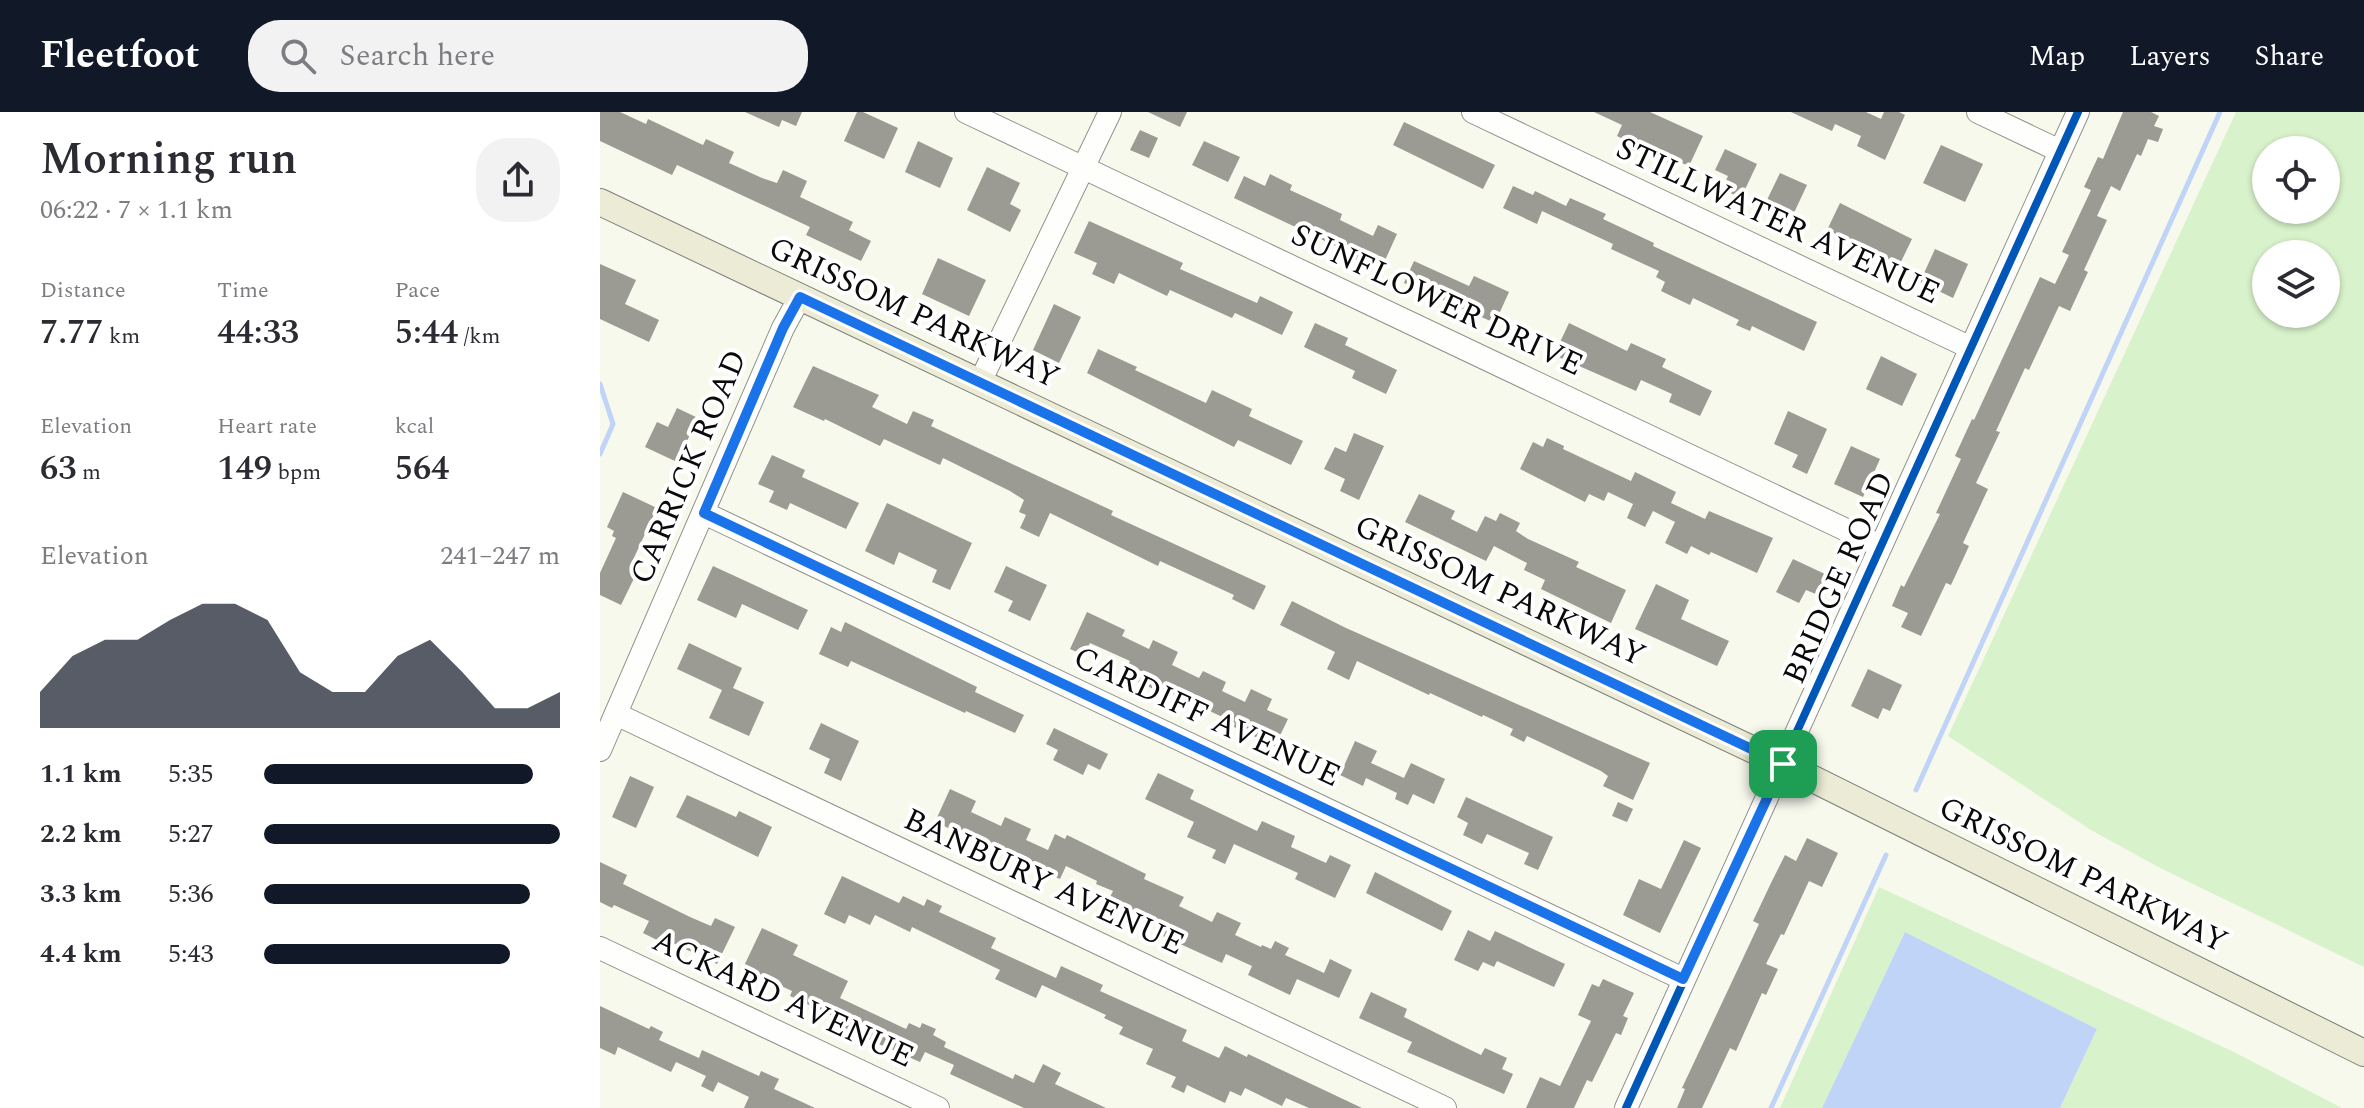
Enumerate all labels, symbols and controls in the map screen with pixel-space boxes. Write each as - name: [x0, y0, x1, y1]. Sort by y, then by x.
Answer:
- search box: [248, 20, 808, 92]
- text: Fleetfoot: [40, 27, 200, 85]
- text: Search here: [340, 33, 495, 79]
- icon: search: [276, 34, 320, 78]
- text: Map: [2029, 35, 2085, 78]
- text: Layers: [2129, 35, 2211, 78]
- text: Share: [2255, 35, 2324, 78]
- street label: STILLWATER AVENUE: [1608, 124, 1948, 318]
- text: Morning run: [40, 126, 297, 193]
- map controls: [2252, 136, 2340, 328]
- button: locate: [2252, 136, 2340, 224]
- button: share: [476, 138, 560, 222]
- text: 06:22 · 7 × 1.1 km: [40, 190, 233, 230]
- street label: SUNFLOWER DRIVE: [1283, 211, 1591, 389]
- street label: GRISSOM PARKWAY: [760, 224, 1068, 402]
- button: layers: [2252, 240, 2340, 328]
- text: Distance: [40, 274, 126, 307]
- text: Time: [217, 274, 269, 307]
- text: Pace: [395, 274, 440, 307]
- text: 7.77: [40, 307, 104, 359]
- text: 44:33: [217, 307, 299, 359]
- text: 5:44: [395, 307, 458, 359]
- text: km: [104, 320, 140, 353]
- text: /km: [458, 320, 500, 353]
- street label: CARRICK ROAD: [618, 342, 760, 592]
- text: Elevation: [40, 410, 132, 443]
- text: Heart rate: [217, 410, 317, 443]
- text: kcal: [395, 410, 434, 443]
- text: 63: [40, 443, 76, 495]
- text: 149: [217, 443, 272, 495]
- text: 564: [395, 443, 449, 495]
- text: m: [76, 456, 101, 489]
- text: bpm: [272, 456, 321, 489]
- street label: BRIDGE ROAD: [1770, 464, 1908, 692]
- street label: GRISSOM PARKWAY: [1346, 502, 1654, 680]
- text: Elevation: [40, 536, 149, 576]
- text: 241–247 m: [440, 536, 560, 576]
- street label: CARDIFF AVENUE: [1065, 634, 1349, 800]
- pin: [1749, 730, 1817, 798]
- icon: arrive: [1761, 742, 1805, 786]
- text: 1.1 km: [40, 754, 122, 794]
- text: 5:35: [168, 754, 214, 794]
- street label: GRISSOM PARKWAY: [1930, 784, 2236, 966]
- street label: BANBURY AVENUE: [896, 795, 1192, 969]
- text: 2.2 km: [40, 814, 122, 854]
- text: 5:27: [168, 814, 214, 854]
- text: 3.3 km: [40, 874, 122, 914]
- text: 5:36: [168, 874, 214, 914]
- street label: ACKARD AVENUE: [644, 917, 922, 1081]
- text: 4.4 km: [40, 934, 122, 974]
- text: 5:43: [168, 934, 214, 974]

